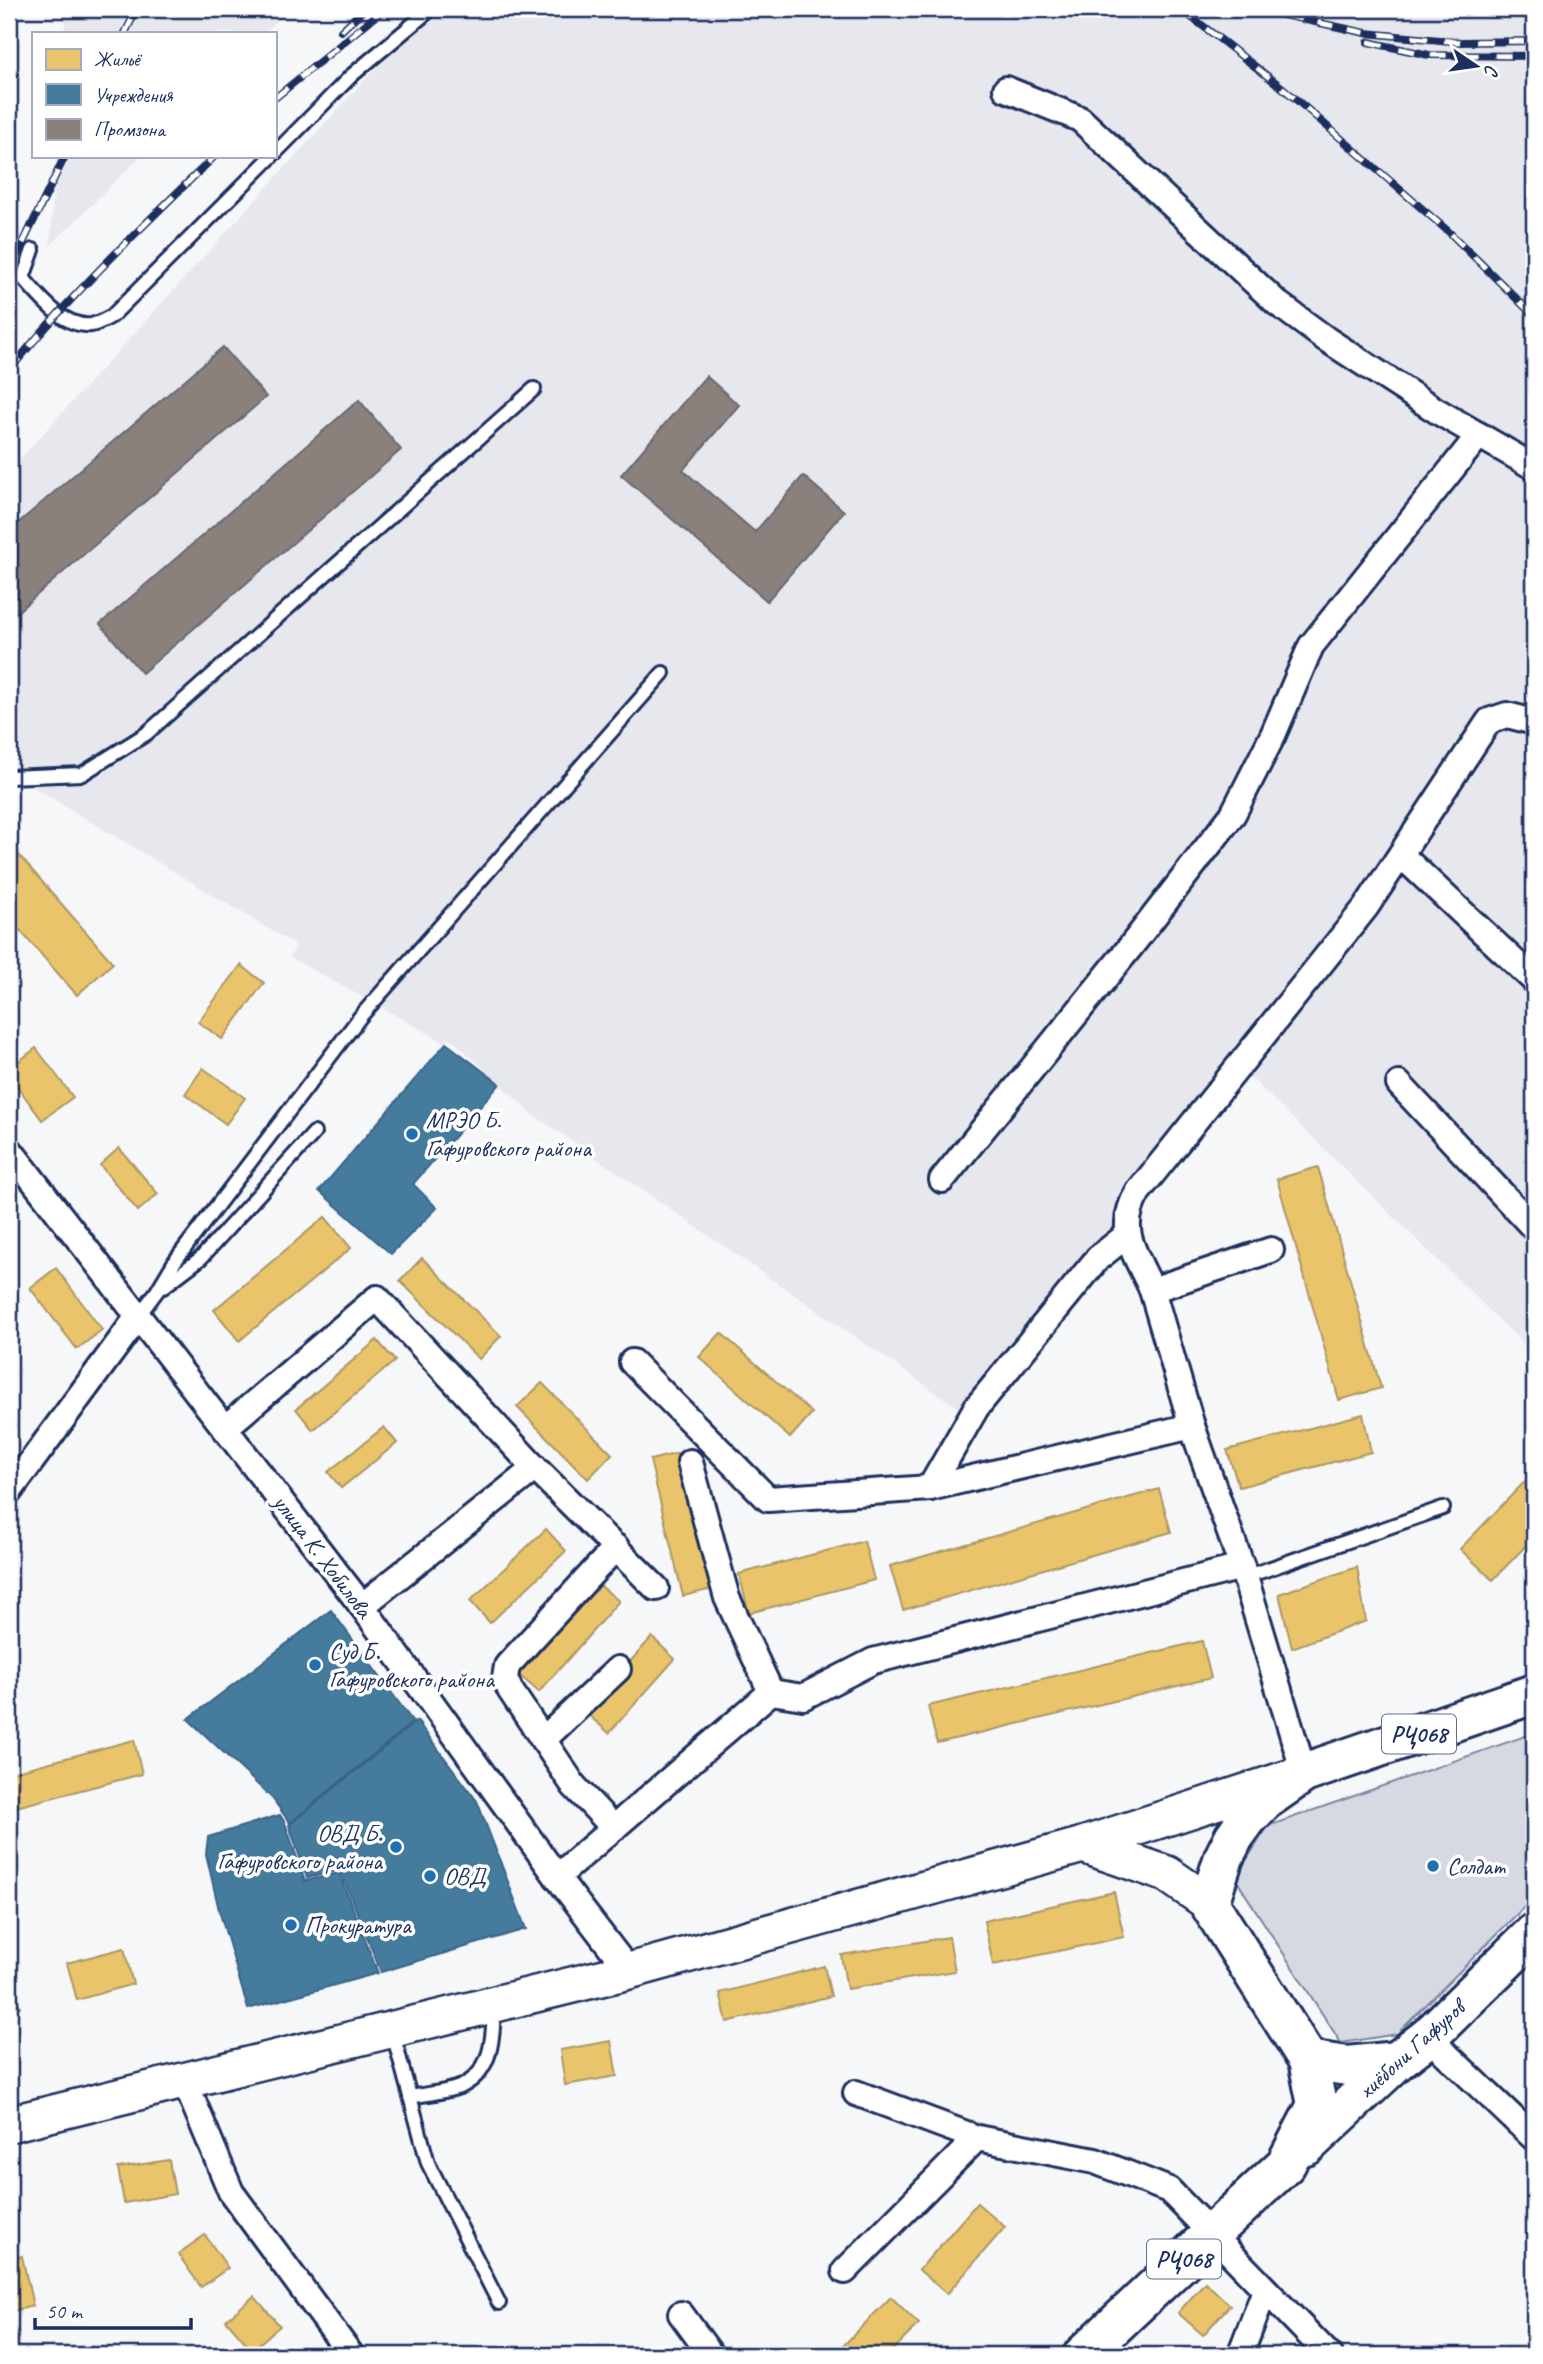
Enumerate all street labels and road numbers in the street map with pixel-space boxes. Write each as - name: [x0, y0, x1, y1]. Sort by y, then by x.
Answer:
- street label: улица К. Хобилова: [266, 1487, 380, 1625]
- road number: РҶ068: [1382, 1714, 1456, 1754]
- street label: хиёбони Гафуров: [1351, 1990, 1474, 2105]
- road number: РҶ068: [1147, 2240, 1221, 2278]

